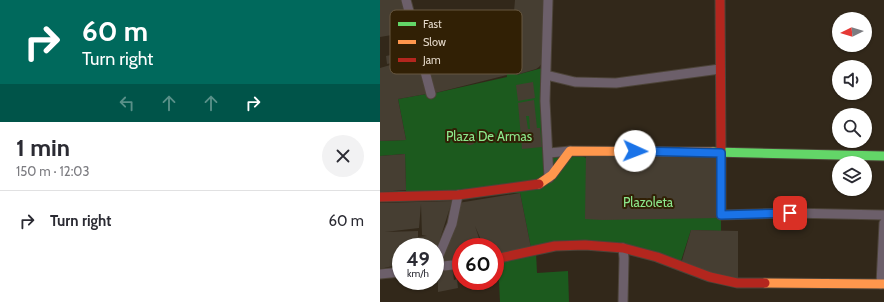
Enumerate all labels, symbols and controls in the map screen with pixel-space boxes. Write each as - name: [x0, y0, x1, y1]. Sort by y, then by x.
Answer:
- legend: [390, 10, 522, 74]
- north arrow: [832, 12, 872, 52]
- map controls: [832, 12, 872, 196]
- text: 60 m: [82, 14, 148, 48]
- icon: right: [16, 16, 68, 68]
- text: Fast: [423, 17, 442, 31]
- text: Slow: [423, 35, 446, 49]
- text: Turn right: [82, 48, 153, 70]
- text: Jam: [422, 53, 441, 67]
- button: sound: [832, 60, 872, 100]
- icon: left: [116, 92, 138, 114]
- icon: ahead: [158, 92, 180, 114]
- icon: ahead: [200, 92, 222, 114]
- icon: right: [242, 92, 264, 114]
- button: search: [832, 108, 872, 148]
- park label: Plaza De Armas: [446, 128, 533, 144]
- position arrow: [614, 130, 656, 172]
- text: 1 min: [16, 133, 70, 162]
- button: close: [322, 135, 364, 177]
- button: layers: [832, 156, 872, 196]
- text: 150 m · 12:03: [16, 163, 89, 179]
- park label: Plazoleta: [623, 194, 674, 210]
- pin: [773, 196, 807, 230]
- icon: arrive: [779, 202, 801, 224]
- icon: right: [16, 210, 38, 232]
- text: Turn right: [50, 212, 111, 230]
- text: 60 m: [328, 212, 364, 230]
- speed limit sign: 60: [452, 238, 504, 290]
- text: 49: [406, 247, 430, 271]
- text: km/h: [407, 267, 429, 280]

